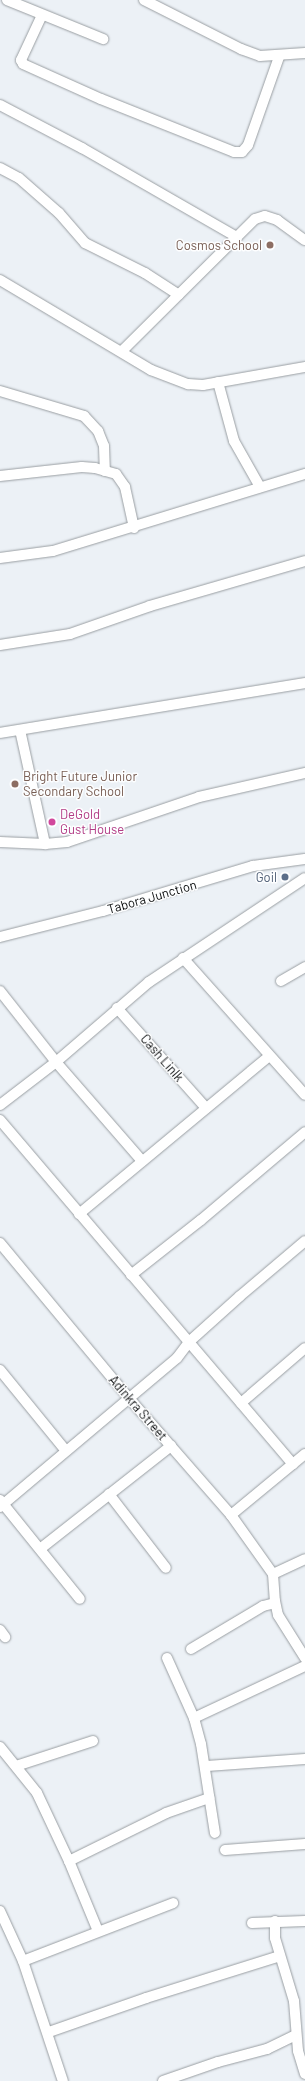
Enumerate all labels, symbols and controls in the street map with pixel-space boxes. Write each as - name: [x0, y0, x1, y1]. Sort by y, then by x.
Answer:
- place label: Cosmos School: [176, 237, 262, 253]
- marker: Cosmos School: [265, 240, 275, 250]
- place label: Bright Future Junior Secondary School: [23, 769, 137, 800]
- marker: Bright Future Junior Secondary School: [10, 779, 20, 789]
- place label: DeGold Gust House: [60, 807, 124, 838]
- marker: DeGold Gust House: [47, 817, 57, 827]
- place label: Goil: [256, 869, 277, 885]
- marker: Goil: [280, 872, 290, 882]
- street label: Tabora Junction: [106, 877, 198, 917]
- street label: Cash Linlk: [137, 1031, 187, 1085]
- street label: Adinkra Street: [106, 1372, 170, 1444]

